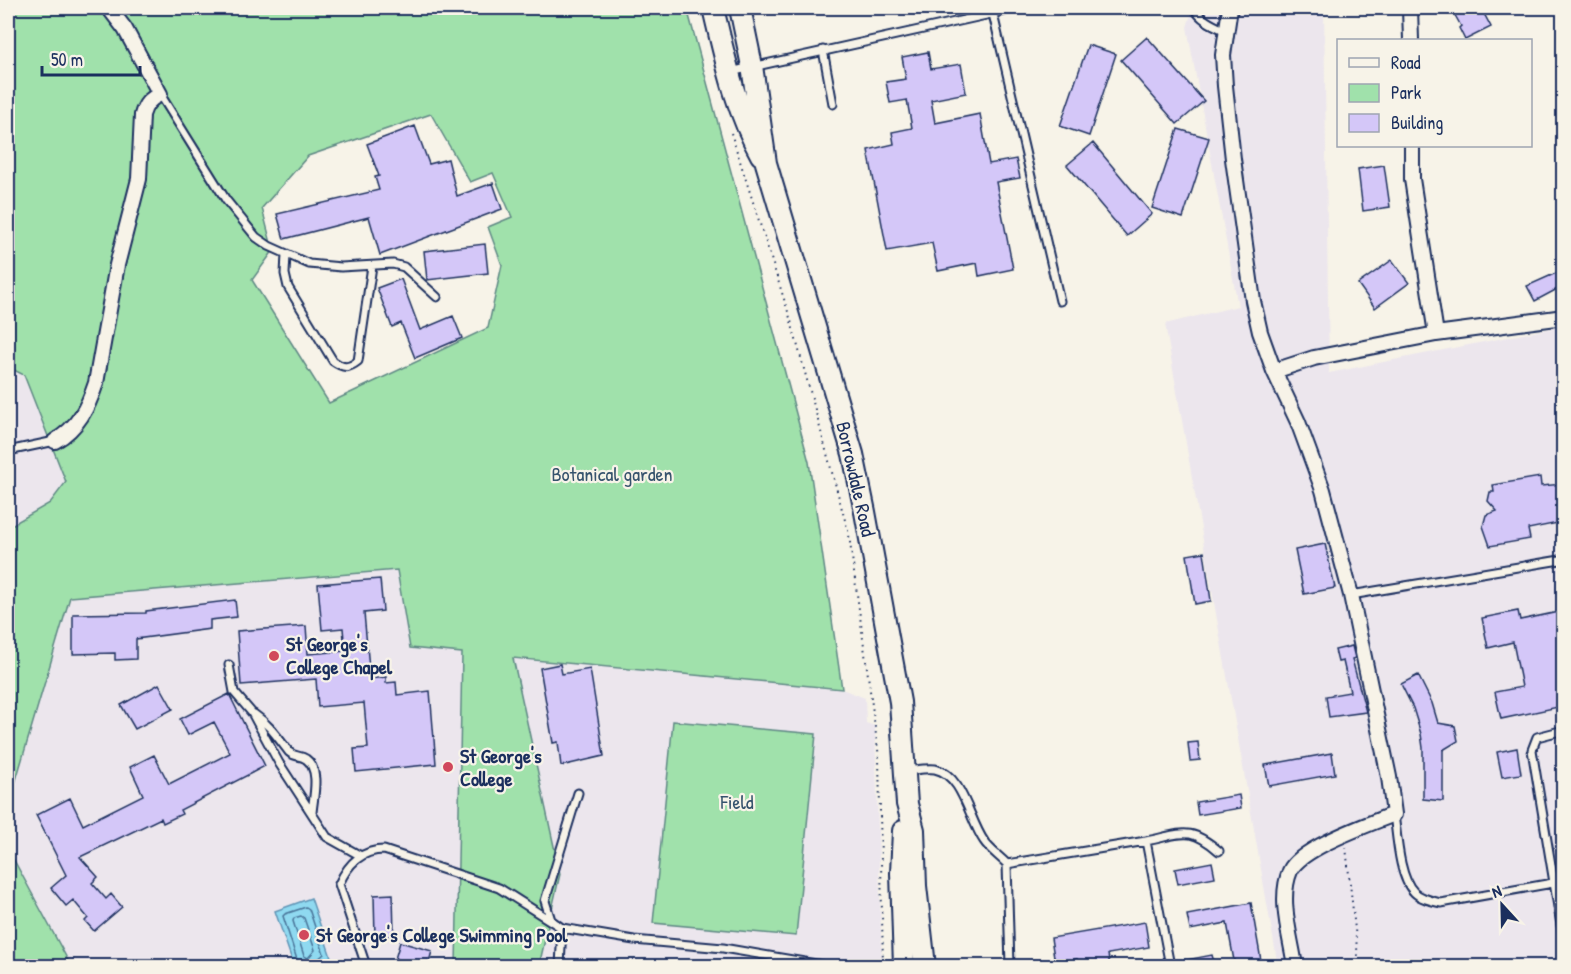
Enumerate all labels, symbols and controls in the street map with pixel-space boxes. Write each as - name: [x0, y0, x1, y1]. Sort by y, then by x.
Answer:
- scale bar: [42, 39, 140, 77]
- legend: [1337, 39, 1532, 147]
- text: 50 m: [51, 47, 83, 72]
- text: Road: [1391, 50, 1421, 75]
- text: Park: [1391, 80, 1422, 105]
- text: Building: [1391, 110, 1443, 135]
- street label: Borrowdale Road: [830, 419, 883, 539]
- park label: Botanical garden: [551, 460, 673, 487]
- place label: St George's College Chapel: [286, 630, 393, 681]
- marker: St George's College Chapel: [267, 649, 281, 663]
- place label: St George's College: [460, 742, 542, 793]
- marker: St George's College: [441, 760, 455, 774]
- park label: Field: [719, 788, 754, 815]
- north arrow: [1472, 875, 1532, 935]
- text: N: [1488, 879, 1505, 903]
- place label: St George's College Swimming Pool: [316, 921, 568, 949]
- marker: St George's College Swimming Pool: [297, 928, 311, 942]

